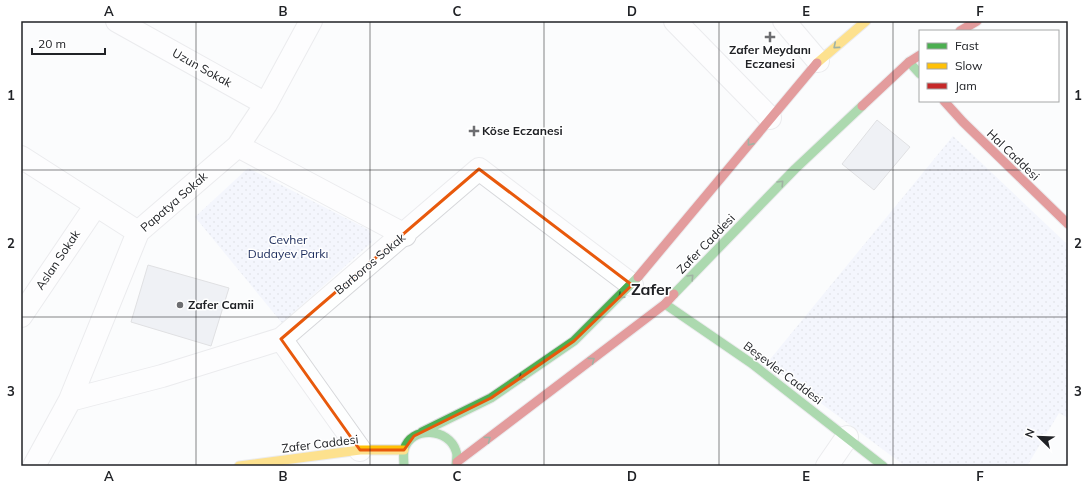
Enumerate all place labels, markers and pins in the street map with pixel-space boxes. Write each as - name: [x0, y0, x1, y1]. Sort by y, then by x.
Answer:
- marker: Zafer Meydanı Eczanesi: [765, 32, 775, 42]
- place label: Zafer Meydanı Eczanesi: [729, 42, 811, 71]
- place label: Köse Eczanesi: [482, 123, 563, 138]
- marker: Köse Eczanesi: [469, 126, 479, 136]
- place label: Zafer Camii: [188, 297, 254, 312]
- marker: Zafer Camii: [175, 300, 185, 310]

